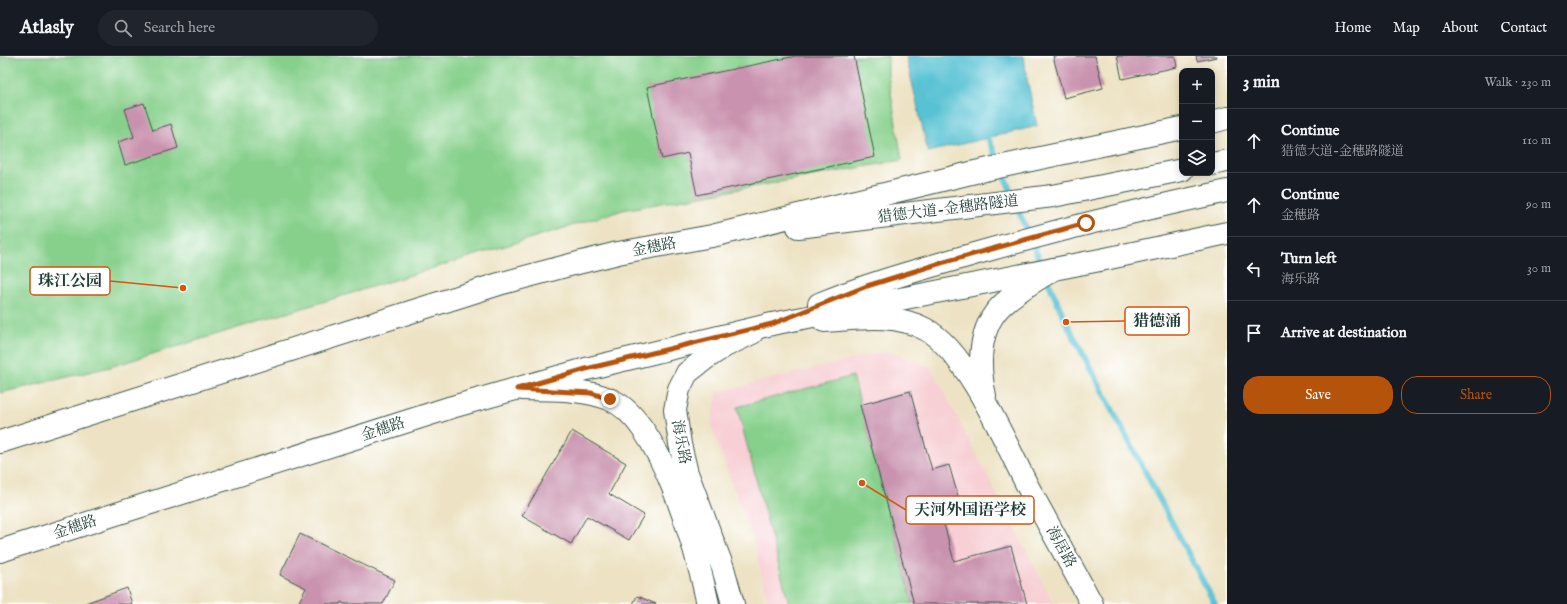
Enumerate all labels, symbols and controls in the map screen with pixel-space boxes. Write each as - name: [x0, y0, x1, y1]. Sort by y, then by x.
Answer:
- search box: [98, 10, 378, 46]
- text: Atlasly: [20, 16, 74, 40]
- icon: search: [112, 17, 134, 39]
- text: Search here: [144, 18, 215, 37]
- text: Home: [1335, 19, 1371, 37]
- text: Map: [1393, 19, 1420, 37]
- text: About: [1442, 19, 1478, 37]
- text: Contact: [1500, 19, 1547, 37]
- map controls: [1179, 68, 1215, 176]
- button: +: [1179, 68, 1215, 104]
- text: 3 min: [1243, 72, 1280, 93]
- text: Walk · 230 m: [1485, 74, 1551, 91]
- button: −: [1179, 104, 1215, 140]
- text: Continue: [1281, 121, 1339, 140]
- icon: ahead: [1243, 130, 1265, 152]
- text: 110 m: [1522, 132, 1551, 149]
- button: layers: [1179, 140, 1215, 176]
- text: 猎德大道-金穗路隧道: [1281, 143, 1404, 160]
- text: Continue: [1281, 185, 1339, 204]
- street label: 猎德大道-金穗路隧道: [876, 191, 1020, 227]
- icon: ahead: [1243, 194, 1265, 216]
- text: 90 m: [1526, 196, 1551, 213]
- text: 金穗路: [1281, 207, 1320, 224]
- route start: [1077, 214, 1095, 232]
- street label: 金穗路: [630, 233, 678, 261]
- text: Turn left: [1281, 249, 1337, 268]
- icon: left: [1243, 258, 1265, 280]
- text: 30 m: [1527, 260, 1551, 277]
- callout: 珠江公园: [30, 267, 110, 295]
- text: 海乐路: [1281, 271, 1320, 288]
- text: 珠江公园: [38, 272, 102, 292]
- callout: 猎德涌: [1125, 307, 1189, 335]
- text: 猎德涌: [1133, 312, 1181, 332]
- icon: arrive: [1243, 322, 1265, 344]
- text: Arrive at destination: [1281, 323, 1407, 342]
- button: Save: [1243, 376, 1393, 414]
- button: Share: [1401, 376, 1551, 414]
- route end: [601, 390, 619, 408]
- street label: 金穗路: [359, 413, 407, 445]
- street label: 海乐路: [667, 418, 695, 466]
- callout: 天河外国语学校: [906, 496, 1034, 524]
- text: 天河外国语学校: [914, 501, 1026, 521]
- street label: 金穗路: [51, 511, 99, 543]
- street label: 海居路: [1042, 523, 1080, 571]

